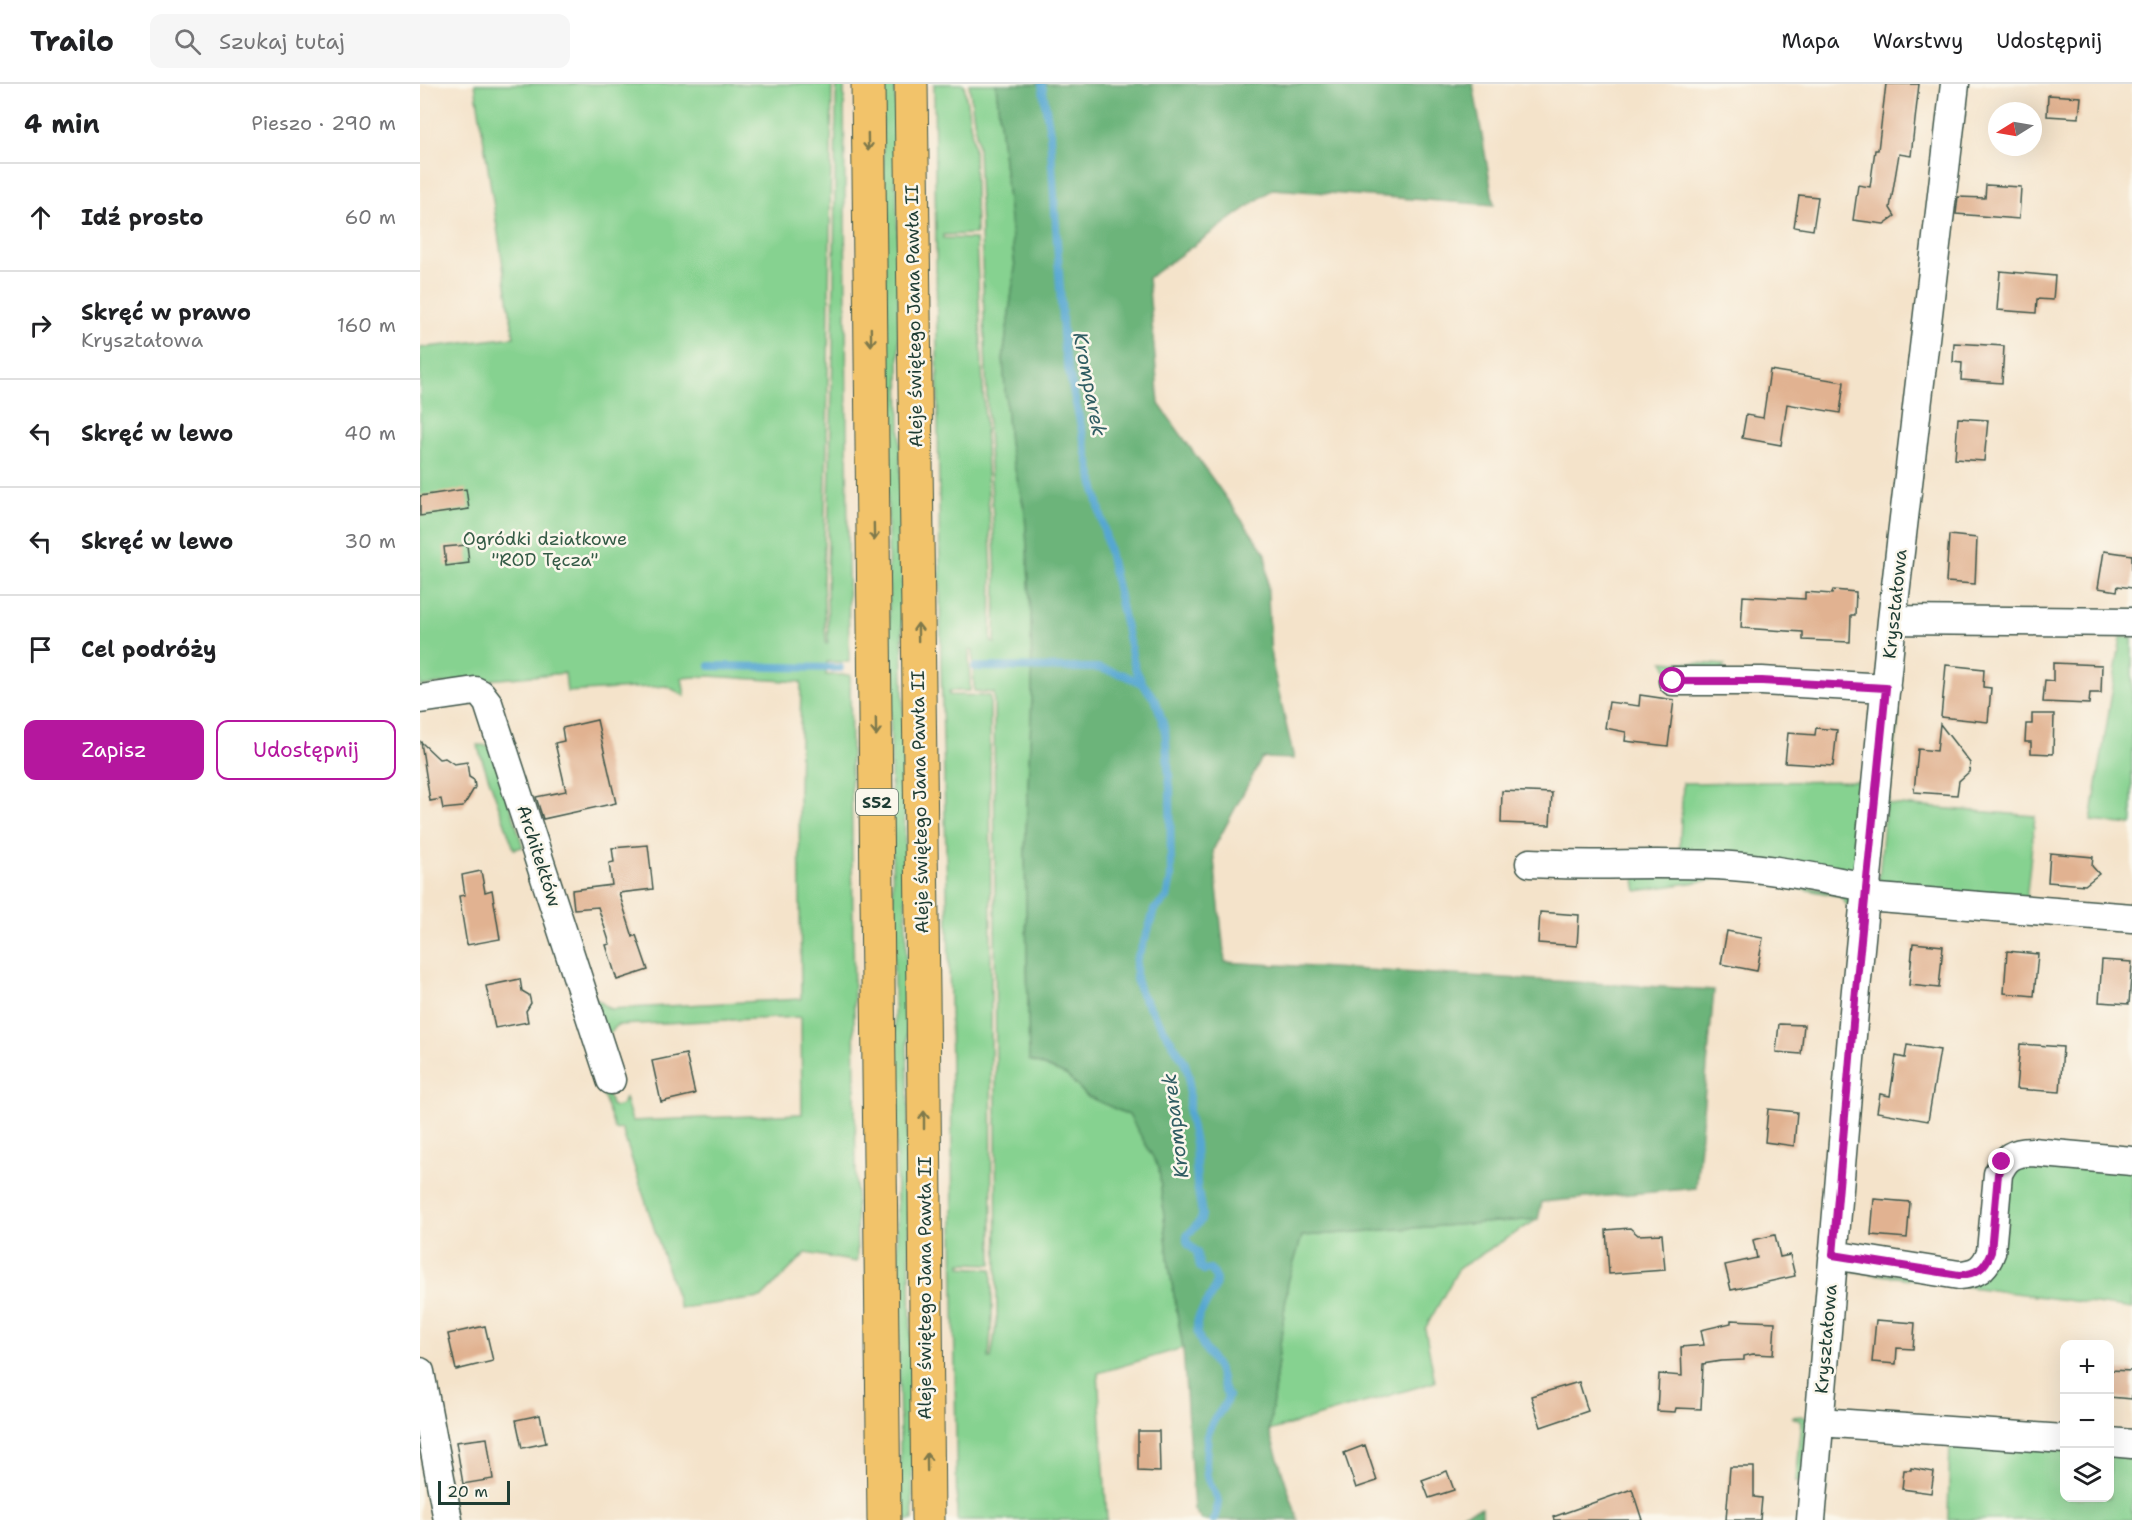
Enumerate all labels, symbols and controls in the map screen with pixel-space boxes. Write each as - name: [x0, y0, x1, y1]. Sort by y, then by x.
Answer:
- search box: [150, 14, 570, 68]
- text: Trailo: [30, 22, 114, 60]
- icon: search: [171, 25, 204, 58]
- text: Szukaj tutaj: [219, 27, 345, 56]
- text: Mapa: [1782, 27, 1840, 55]
- text: Warstwy: [1873, 27, 1963, 55]
- text: Udostępnij: [1996, 27, 2102, 55]
- north arrow: [1988, 102, 2042, 156]
- text: 4 min: [24, 106, 100, 141]
- text: Pieszo · 290 m: [251, 110, 396, 136]
- one-way arrow: [863, 132, 874, 152]
- street label: Aleje świętego Jana Pawła II: [900, 184, 928, 448]
- icon: ahead: [24, 201, 57, 234]
- text: Idź prosto: [81, 203, 204, 232]
- text: 60 m: [344, 204, 396, 230]
- text: Skręć w prawo: [81, 298, 251, 327]
- icon: right: [24, 309, 57, 342]
- text: 160 m: [337, 312, 396, 338]
- text: Kryształowa: [81, 327, 203, 353]
- one-way arrow: [865, 327, 877, 347]
- water label: Kromparek: [1067, 330, 1113, 439]
- icon: left: [24, 417, 57, 450]
- text: Skręć w lewo: [81, 419, 233, 448]
- text: 40 m: [344, 420, 396, 446]
- one-way arrow: [868, 522, 880, 542]
- icon: left: [24, 525, 57, 558]
- text: Skręć w lewo: [81, 527, 233, 556]
- park label: Ogródki działkowe "ROD Tęcza": [463, 527, 627, 572]
- text: 30 m: [344, 528, 396, 554]
- street label: Kryształowa: [1877, 548, 1913, 660]
- one-way arrow: [912, 623, 924, 643]
- icon: arrive: [24, 633, 57, 666]
- text: Cel podróży: [81, 635, 217, 664]
- route start: [1659, 667, 1685, 693]
- street label: Aleje świętego Jana Pawła II: [906, 670, 934, 934]
- one-way arrow: [870, 717, 882, 737]
- button: Zapisz: [24, 720, 204, 780]
- button: Udostępnij: [216, 720, 396, 780]
- road number: S52: [856, 789, 898, 815]
- street label: Architektów: [511, 802, 567, 910]
- water label: Kromparek: [1156, 1071, 1194, 1180]
- one-way arrow: [918, 1110, 930, 1130]
- route end: [1988, 1148, 2014, 1174]
- street label: Aleje świętego Jana Pawła II: [913, 1156, 937, 1420]
- street label: Kryształowa: [1809, 1283, 1843, 1395]
- map controls: [2060, 1340, 2114, 1502]
- button: +: [2060, 1340, 2114, 1394]
- button: −: [2060, 1394, 2114, 1448]
- button: layers: [2060, 1448, 2114, 1502]
- one-way arrow: [921, 1452, 933, 1472]
- scale bar: [438, 1478, 510, 1506]
- text: 20 m: [447, 1481, 488, 1502]

